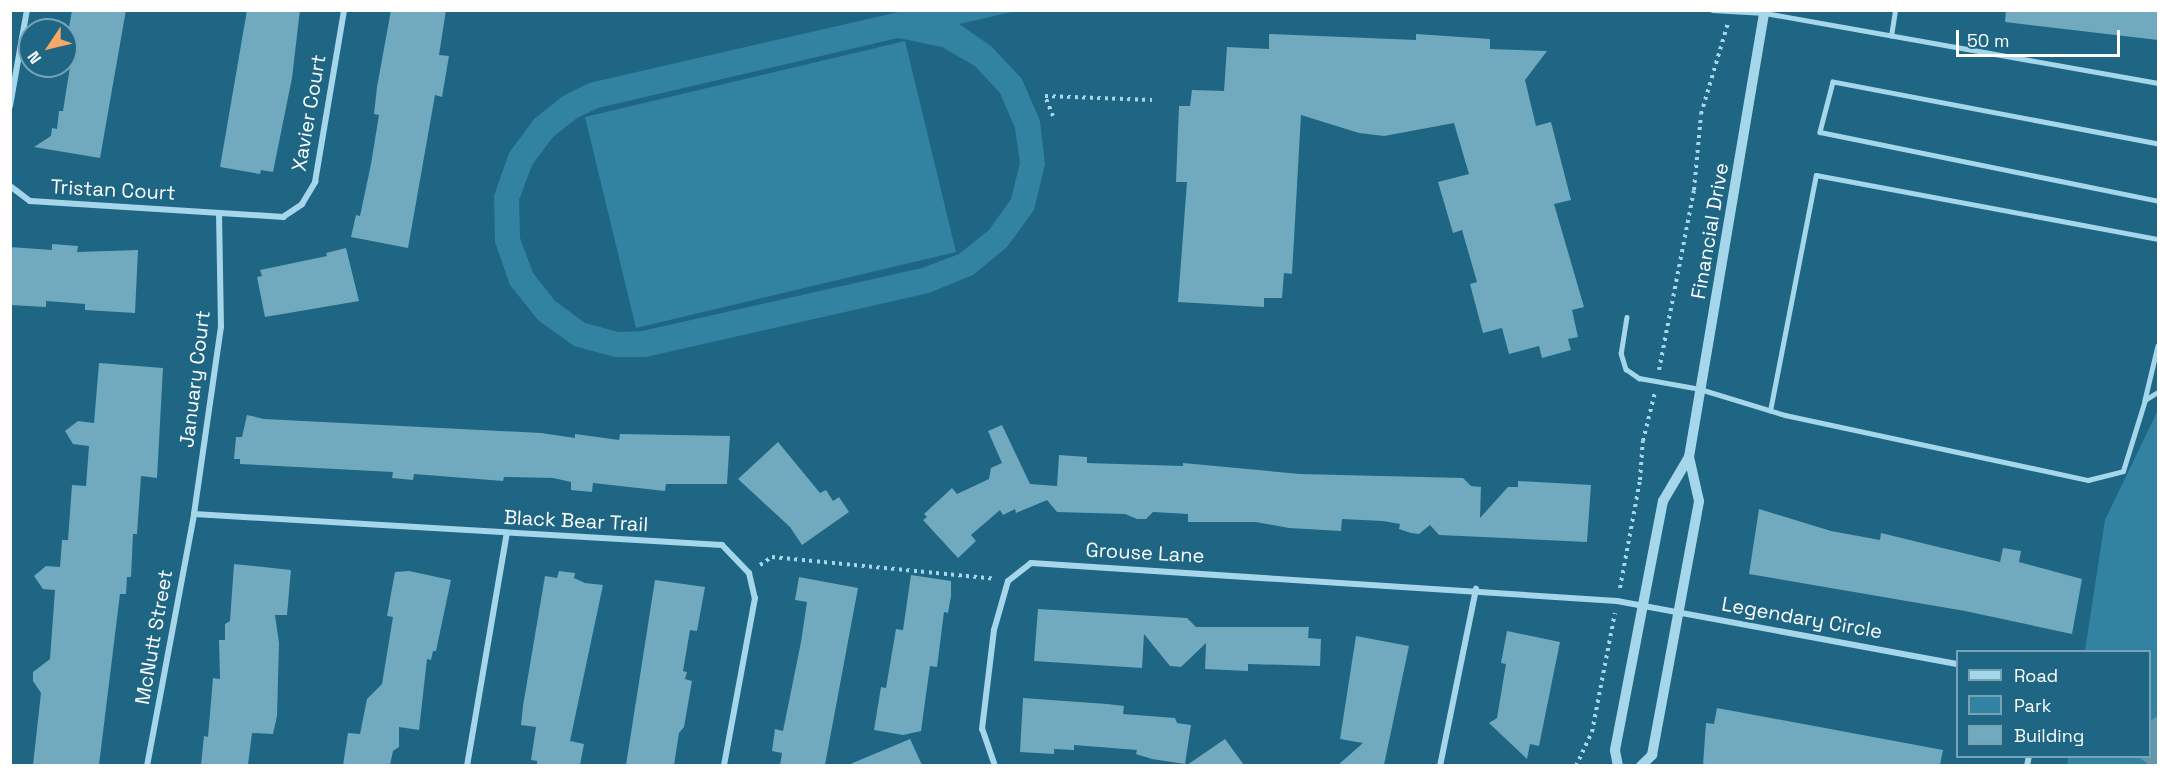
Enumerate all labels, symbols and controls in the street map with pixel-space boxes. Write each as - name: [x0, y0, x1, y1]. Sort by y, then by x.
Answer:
- north arrow: [18, 18, 78, 78]
- scale bar: [1959, 18, 2122, 56]
- text: 50 m: [1967, 29, 2009, 52]
- text: N: [23, 47, 46, 68]
- street label: Xavier Court: [287, 53, 331, 173]
- street label: Financial Drive: [1686, 161, 1734, 301]
- street label: Tristan Court: [50, 175, 176, 205]
- street label: January Court: [175, 309, 215, 449]
- street label: Black Bear Trail: [503, 505, 649, 537]
- street label: Grouse Lane: [1085, 538, 1205, 568]
- street label: McNutt Street: [130, 568, 178, 706]
- street label: Legendary Circle: [1720, 592, 1884, 644]
- legend: [1956, 650, 2151, 758]
- text: Road: [2014, 664, 2058, 687]
- text: Park: [2014, 694, 2051, 717]
- text: Building: [2014, 724, 2084, 747]

